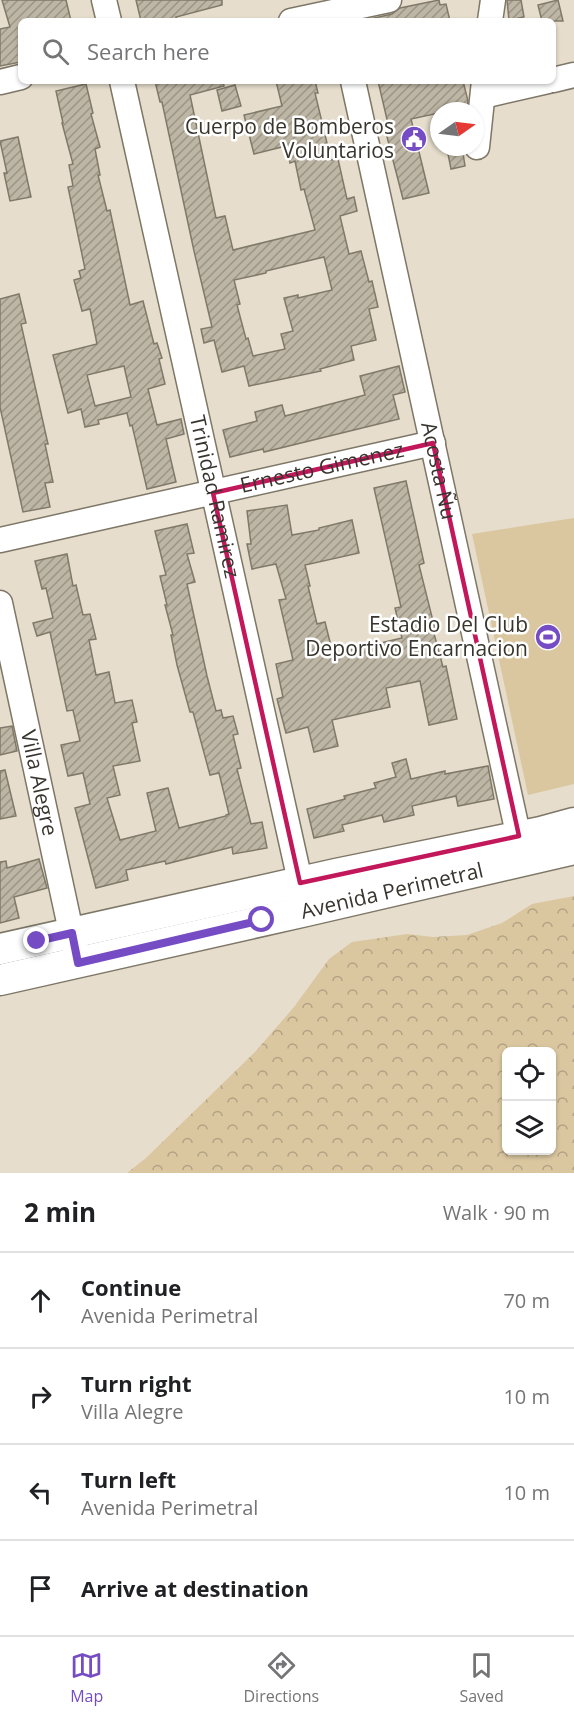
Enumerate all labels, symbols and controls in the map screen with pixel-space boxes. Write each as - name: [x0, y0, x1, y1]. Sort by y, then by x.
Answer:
- search box: [18, 18, 556, 84]
- icon: search: [39, 35, 72, 68]
- text: Search here: [87, 36, 210, 66]
- north arrow: [430, 102, 484, 156]
- place label: Cuerpo de Bomberos Voluntarios: [185, 112, 394, 164]
- public building icon: Cuerpo de Bomberos Voluntarios: [399, 124, 429, 154]
- street label: Trinidad Ramirez: [184, 412, 247, 581]
- street label: Acosta Ñu: [415, 419, 464, 522]
- street label: Ernesto Gimenez: [237, 435, 406, 499]
- place label: Estadio Del Club Deportivo Encarnacion: [305, 610, 528, 662]
- sports icon: Estadio Del Club Deportivo Encarnacion: [533, 622, 563, 652]
- street label: Villa Alegre: [15, 727, 65, 838]
- street label: Avenida Perimetral: [298, 855, 486, 925]
- route start: [248, 906, 274, 932]
- route end: [23, 927, 49, 953]
- map controls: [502, 1047, 556, 1155]
- button: locate: [502, 1047, 556, 1101]
- button: layers: [502, 1101, 556, 1155]
- text: 2 min: [24, 1194, 96, 1230]
- text: Walk · 90 m: [443, 1199, 550, 1226]
- text: Continue: [81, 1272, 181, 1302]
- icon: ahead: [24, 1284, 57, 1317]
- text: 70 m: [503, 1287, 550, 1314]
- text: Avenida Perimetral: [81, 1302, 258, 1329]
- text: Turn right: [81, 1368, 192, 1398]
- icon: right: [24, 1380, 57, 1413]
- text: 10 m: [503, 1383, 550, 1410]
- text: Villa Alegre: [81, 1398, 184, 1425]
- text: Turn left: [81, 1464, 176, 1494]
- icon: left: [24, 1476, 57, 1509]
- text: 10 m: [503, 1479, 550, 1506]
- text: Avenida Perimetral: [81, 1494, 258, 1521]
- icon: arrive: [24, 1572, 57, 1605]
- text: Arrive at destination: [81, 1573, 309, 1603]
- tab: Map: [70, 1649, 103, 1707]
- tab: Directions: [244, 1649, 319, 1707]
- tab: Saved: [459, 1649, 504, 1707]

